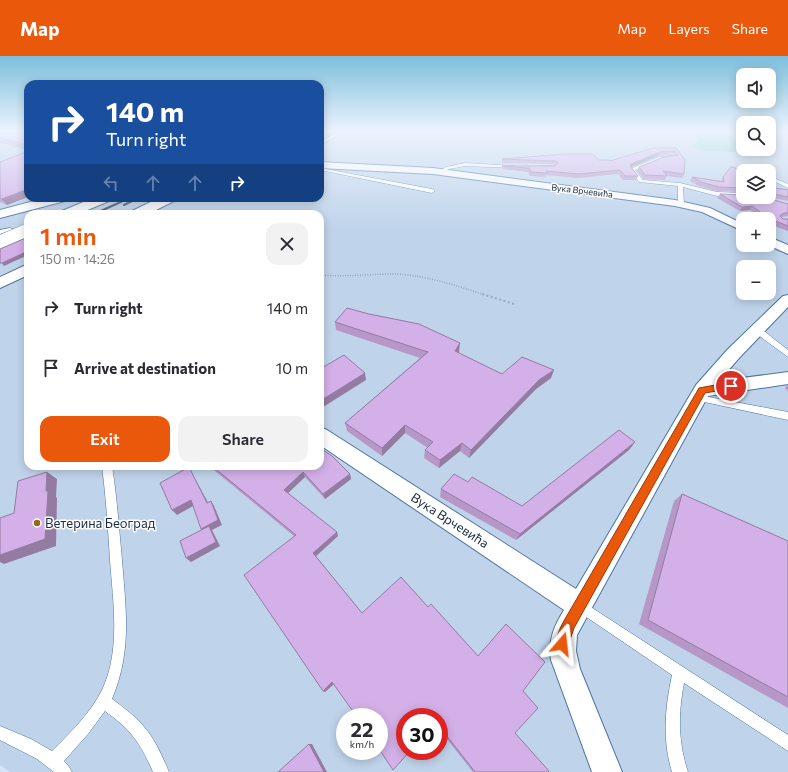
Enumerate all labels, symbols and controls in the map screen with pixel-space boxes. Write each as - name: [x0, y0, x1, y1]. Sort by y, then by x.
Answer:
- text: Map: [20, 17, 59, 40]
- text: Map: [618, 20, 646, 37]
- text: Layers: [668, 20, 710, 37]
- text: Share: [732, 20, 768, 37]
- map controls: [736, 68, 776, 300]
- button: sound: [736, 68, 776, 108]
- text: 140 m: [106, 94, 184, 128]
- icon: right: [40, 96, 92, 148]
- button: search: [736, 116, 776, 156]
- text: Turn right: [106, 128, 186, 150]
- button: layers: [736, 164, 776, 204]
- icon: left: [100, 172, 122, 194]
- icon: ahead: [142, 172, 164, 194]
- icon: ahead: [184, 172, 206, 194]
- icon: right: [226, 172, 248, 194]
- street label: Вука Врчевића: [551, 181, 614, 200]
- button: +: [736, 212, 776, 252]
- text: 1 min: [40, 221, 97, 250]
- button: close: [266, 223, 308, 265]
- text: 150 m · 14:26: [40, 251, 115, 267]
- button: −: [736, 260, 776, 300]
- icon: right: [40, 297, 62, 319]
- text: Turn right: [74, 299, 143, 317]
- text: 140 m: [267, 299, 308, 317]
- icon: arrive: [40, 357, 62, 379]
- text: Arrive at destination: [74, 359, 216, 377]
- text: 10 m: [276, 359, 308, 377]
- pin: [714, 369, 748, 403]
- icon: arrive: [720, 375, 742, 397]
- button: Exit: [40, 416, 170, 462]
- button: Share: [178, 416, 308, 462]
- street label: Вука Врчевића: [408, 489, 492, 551]
- place label: Ветерина Београд: [45, 515, 156, 531]
- marker: Ветерина Београд: [32, 518, 42, 528]
- position arrow: [541, 623, 583, 665]
- speed limit sign: 30: [396, 708, 448, 760]
- text: 22: [351, 717, 373, 741]
- text: km/h: [350, 738, 374, 750]

